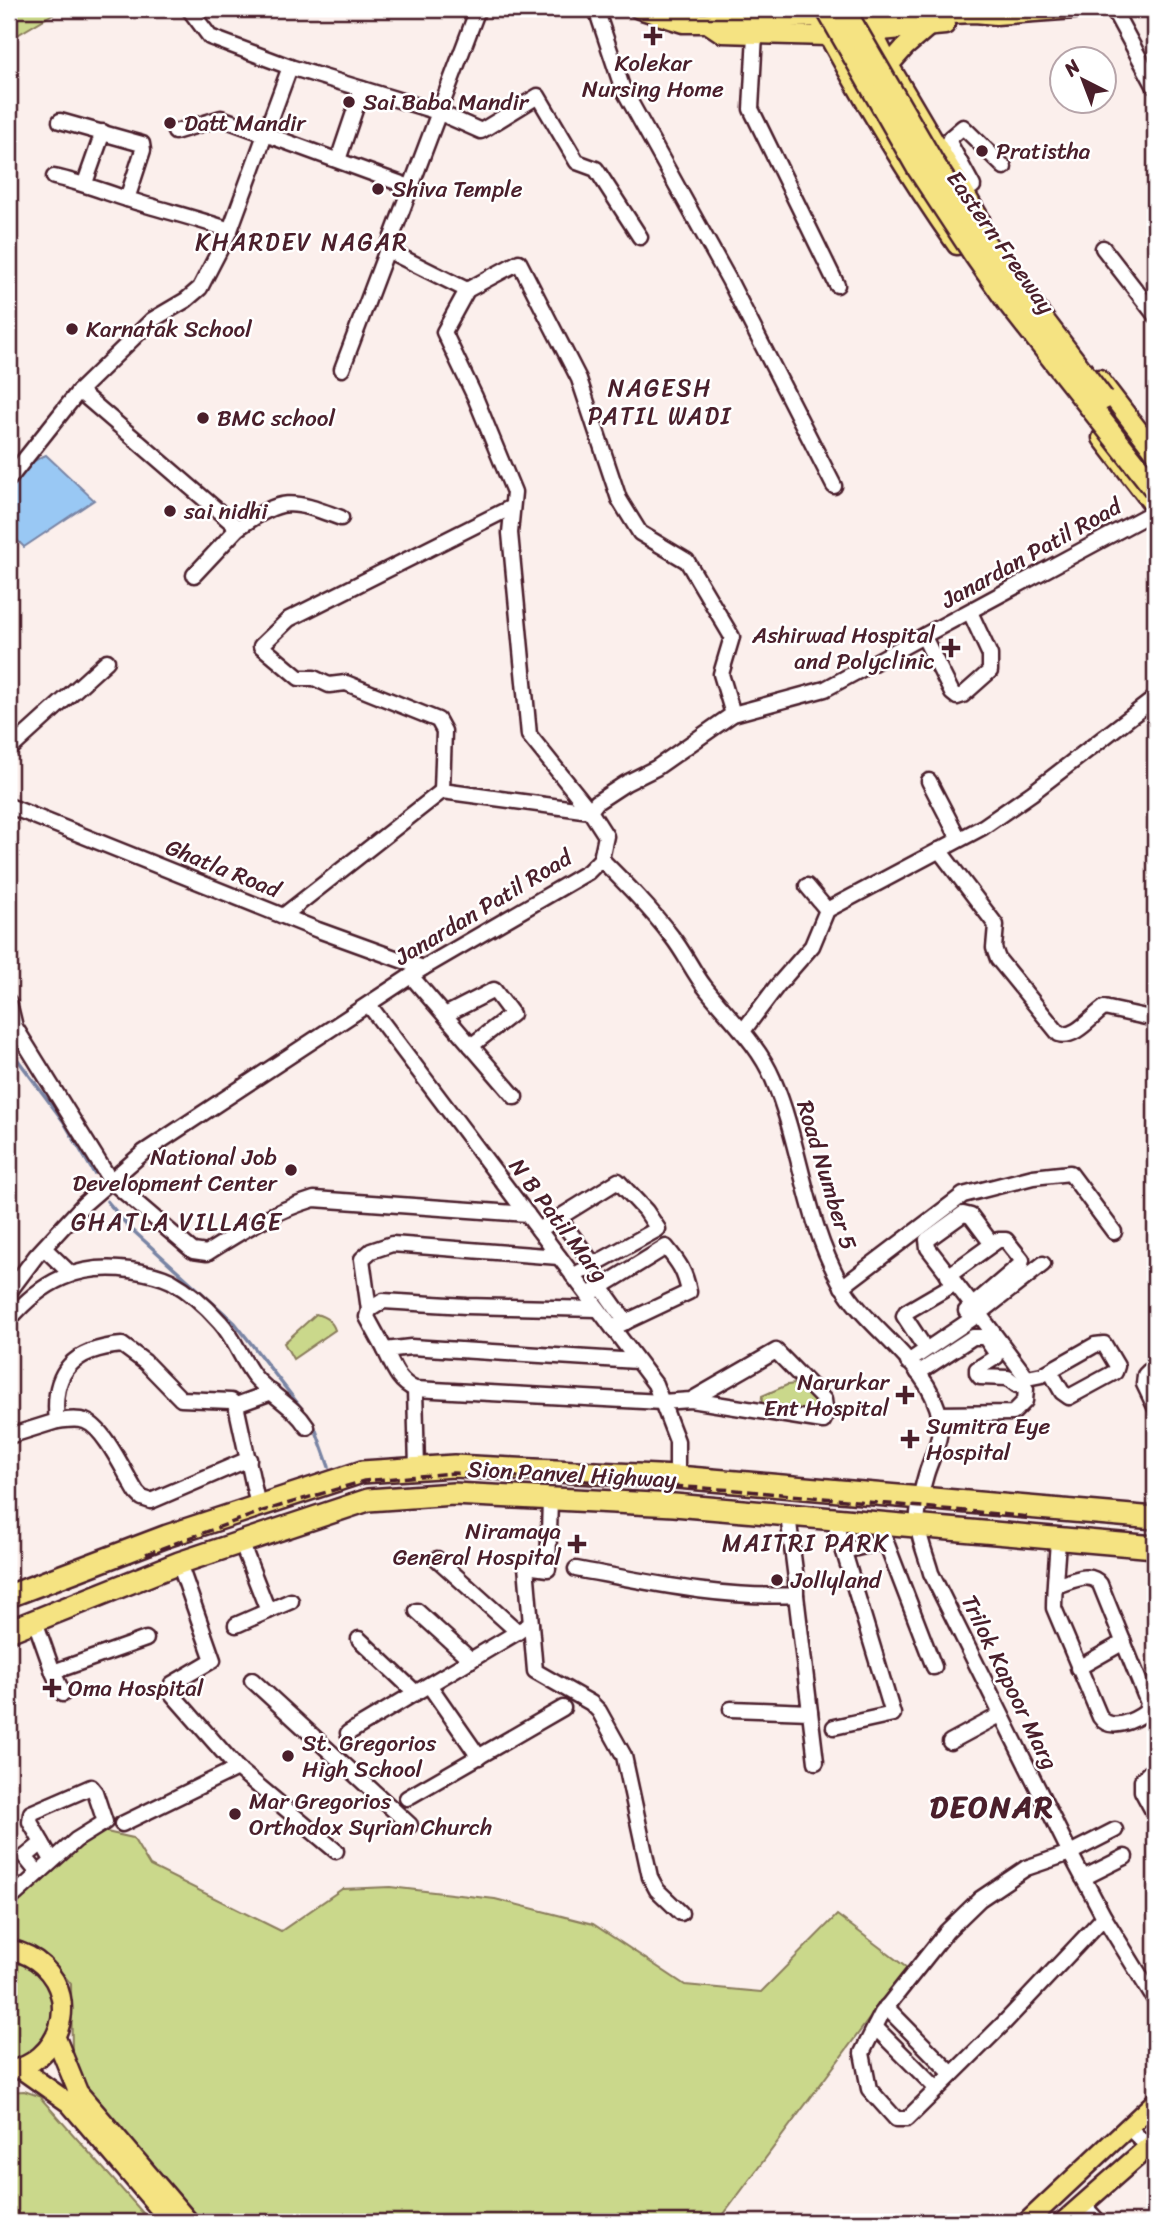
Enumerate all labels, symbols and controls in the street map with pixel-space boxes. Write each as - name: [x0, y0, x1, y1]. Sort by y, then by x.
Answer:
- marker: Kolekar Nursing Home: [643, 26, 663, 46]
- place label: Kolekar Nursing Home: [582, 43, 724, 110]
- north arrow: [1048, 46, 1118, 116]
- text: N: [1055, 51, 1089, 85]
- place label: Sai Baba Mandir: [363, 82, 530, 123]
- marker: Sai Baba Mandir: [341, 94, 357, 110]
- place label: Datt Mandir: [184, 103, 307, 144]
- marker: Datt Mandir: [162, 115, 178, 131]
- place label: Pratistha: [996, 131, 1091, 172]
- marker: Pratistha: [974, 143, 990, 159]
- street label: Eastern Freeway: [935, 161, 1066, 323]
- place label: Shiva Temple: [392, 169, 523, 210]
- marker: Shiva Temple: [370, 181, 386, 197]
- district label: KHARDEV NAGAR: [195, 221, 409, 263]
- place label: Karnatak School: [86, 309, 252, 350]
- marker: Karnatak School: [64, 321, 80, 337]
- district label: NAGESH PATIL WADI: [588, 367, 732, 437]
- place label: BMC school: [217, 398, 335, 439]
- marker: BMC school: [195, 410, 211, 426]
- street label: Janardan Patil Road: [932, 486, 1131, 621]
- place label: sai nidhi: [183, 491, 268, 532]
- marker: sai nidhi: [162, 503, 178, 519]
- place label: Ashirwad Hospital and Polyclinic: [751, 615, 935, 682]
- marker: Ashirwad Hospital and Polyclinic: [941, 638, 961, 658]
- street label: Ghatla Road: [159, 827, 288, 911]
- street label: Janardan Patil Road: [386, 837, 582, 977]
- street label: Road Number 5: [784, 1095, 869, 1255]
- place label: National Job Development Center: [73, 1137, 279, 1204]
- street label: N B Patil Marg: [498, 1149, 620, 1292]
- marker: National Job Development Center: [283, 1162, 299, 1178]
- district label: GHATLA VILLAGE: [71, 1201, 283, 1243]
- place label: Narurkar Ent Hospital: [764, 1362, 891, 1429]
- marker: Narurkar Ent Hospital: [895, 1385, 915, 1405]
- place label: Sumitra Eye Hospital: [926, 1406, 1050, 1473]
- marker: Sumitra Eye Hospital: [900, 1429, 920, 1449]
- street label: Sion Panvel Highway: [467, 1449, 677, 1500]
- place label: Niramaya General Hospital: [393, 1511, 561, 1578]
- district label: MAITRI PARK: [722, 1522, 890, 1564]
- marker: Niramaya General Hospital: [567, 1534, 587, 1554]
- place label: Jollyland: [790, 1560, 883, 1601]
- marker: Jollyland: [769, 1572, 785, 1588]
- street label: Trilok Kapoor Marg: [949, 1588, 1070, 1777]
- place label: Oma Hospital: [68, 1668, 204, 1709]
- marker: Oma Hospital: [42, 1678, 62, 1698]
- place label: St. Gregorios High School: [302, 1723, 437, 1790]
- marker: St. Gregorios High School: [280, 1748, 296, 1764]
- district label: DEONAR: [930, 1780, 1054, 1834]
- place label: Mar Gregorios Orthodox Syrian Church: [249, 1781, 492, 1848]
- marker: Mar Gregorios Orthodox Syrian Church: [227, 1806, 243, 1822]

